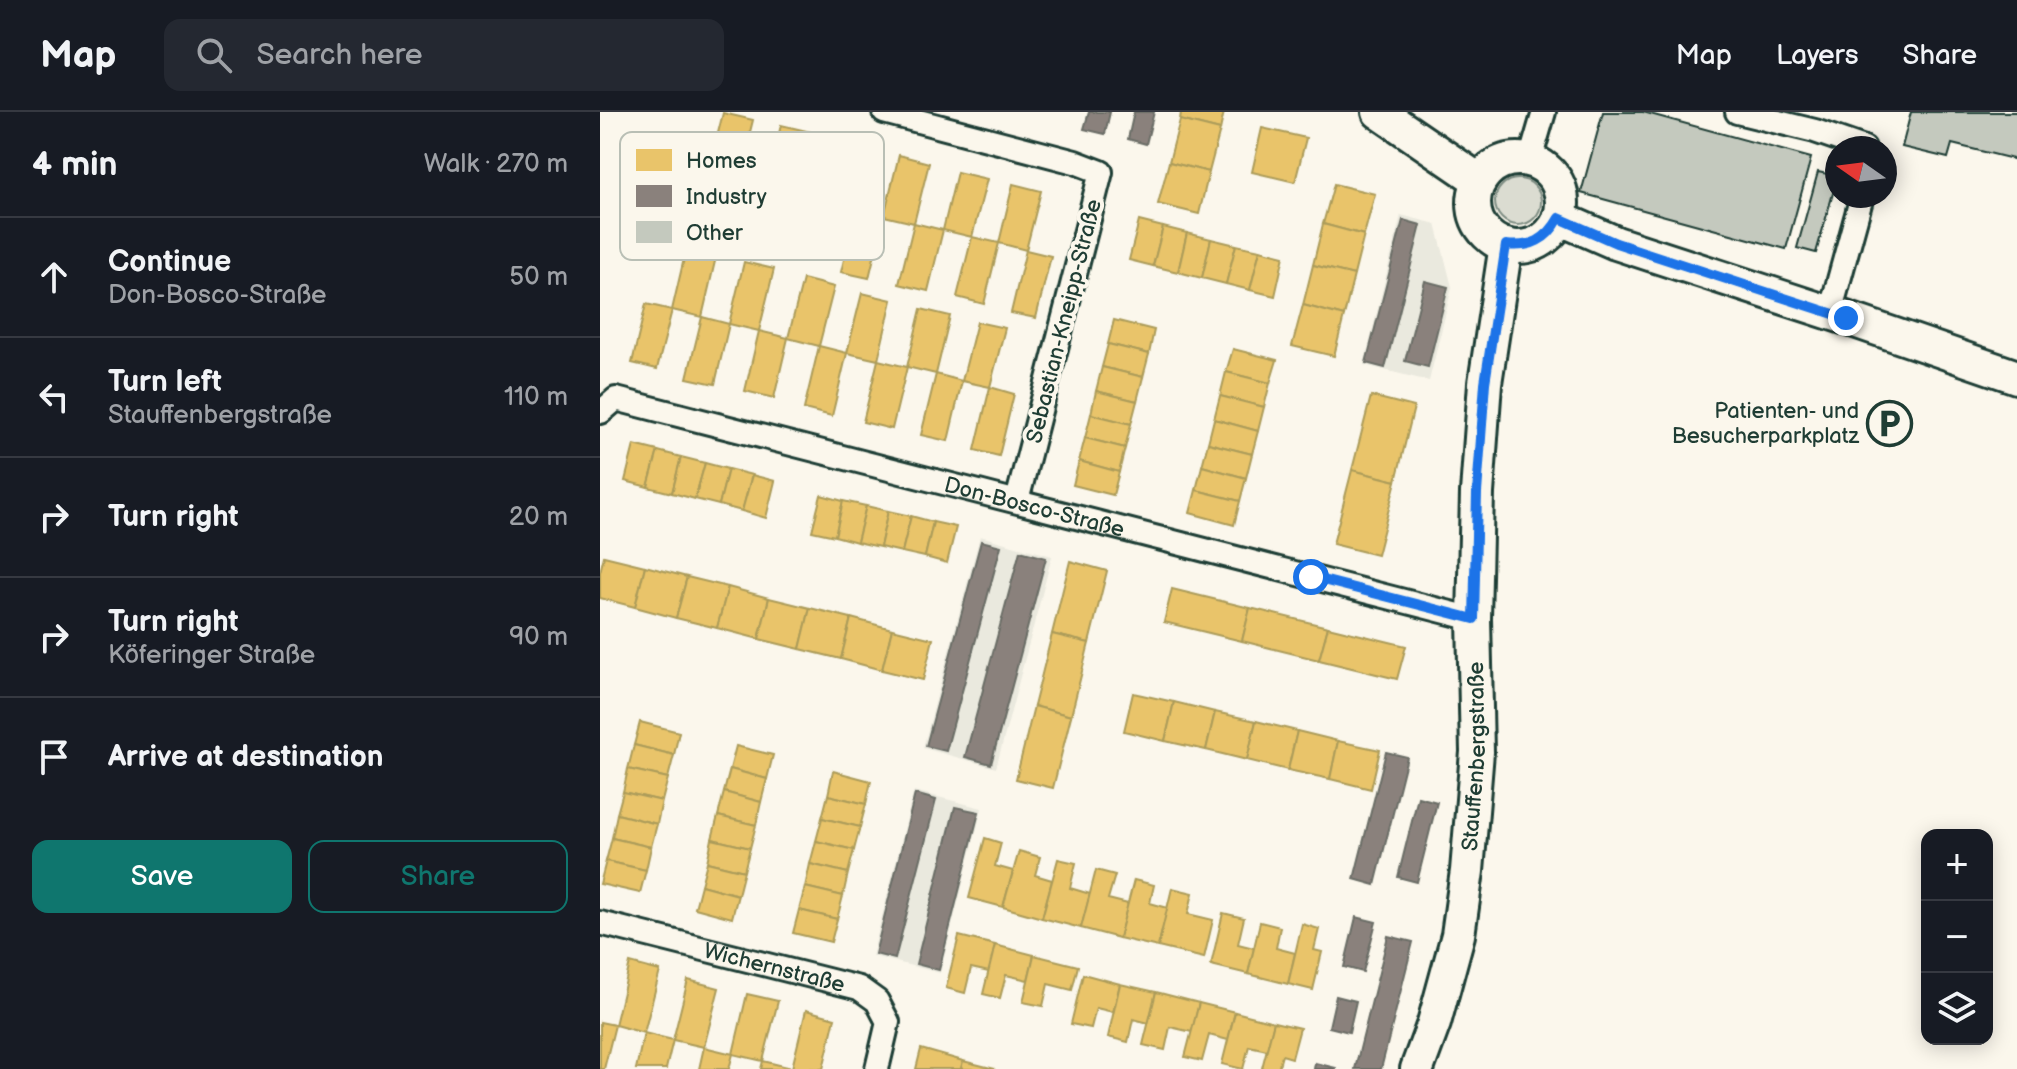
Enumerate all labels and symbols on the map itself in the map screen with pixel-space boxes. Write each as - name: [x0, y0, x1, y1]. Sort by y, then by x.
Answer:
- legend: [620, 132, 884, 260]
- north arrow: [1825, 136, 1897, 208]
- text: Homes: [686, 148, 757, 175]
- text: Industry: [686, 184, 767, 211]
- street label: Sebastian-Kneipp-Straße: [1021, 197, 1108, 446]
- text: Other: [686, 220, 744, 247]
- route end: [1828, 300, 1864, 336]
- place label: Patienten- und Besucherparkplatz: [1672, 398, 1859, 450]
- parking icon: Patienten- und Besucherparkplatz: [1866, 399, 1914, 447]
- street label: Don-Bosco-Straße: [941, 472, 1127, 544]
- route start: [1293, 559, 1329, 595]
- street label: Stauffenbergstraße: [1457, 661, 1492, 852]
- street label: Wichernstraße: [701, 938, 848, 999]

